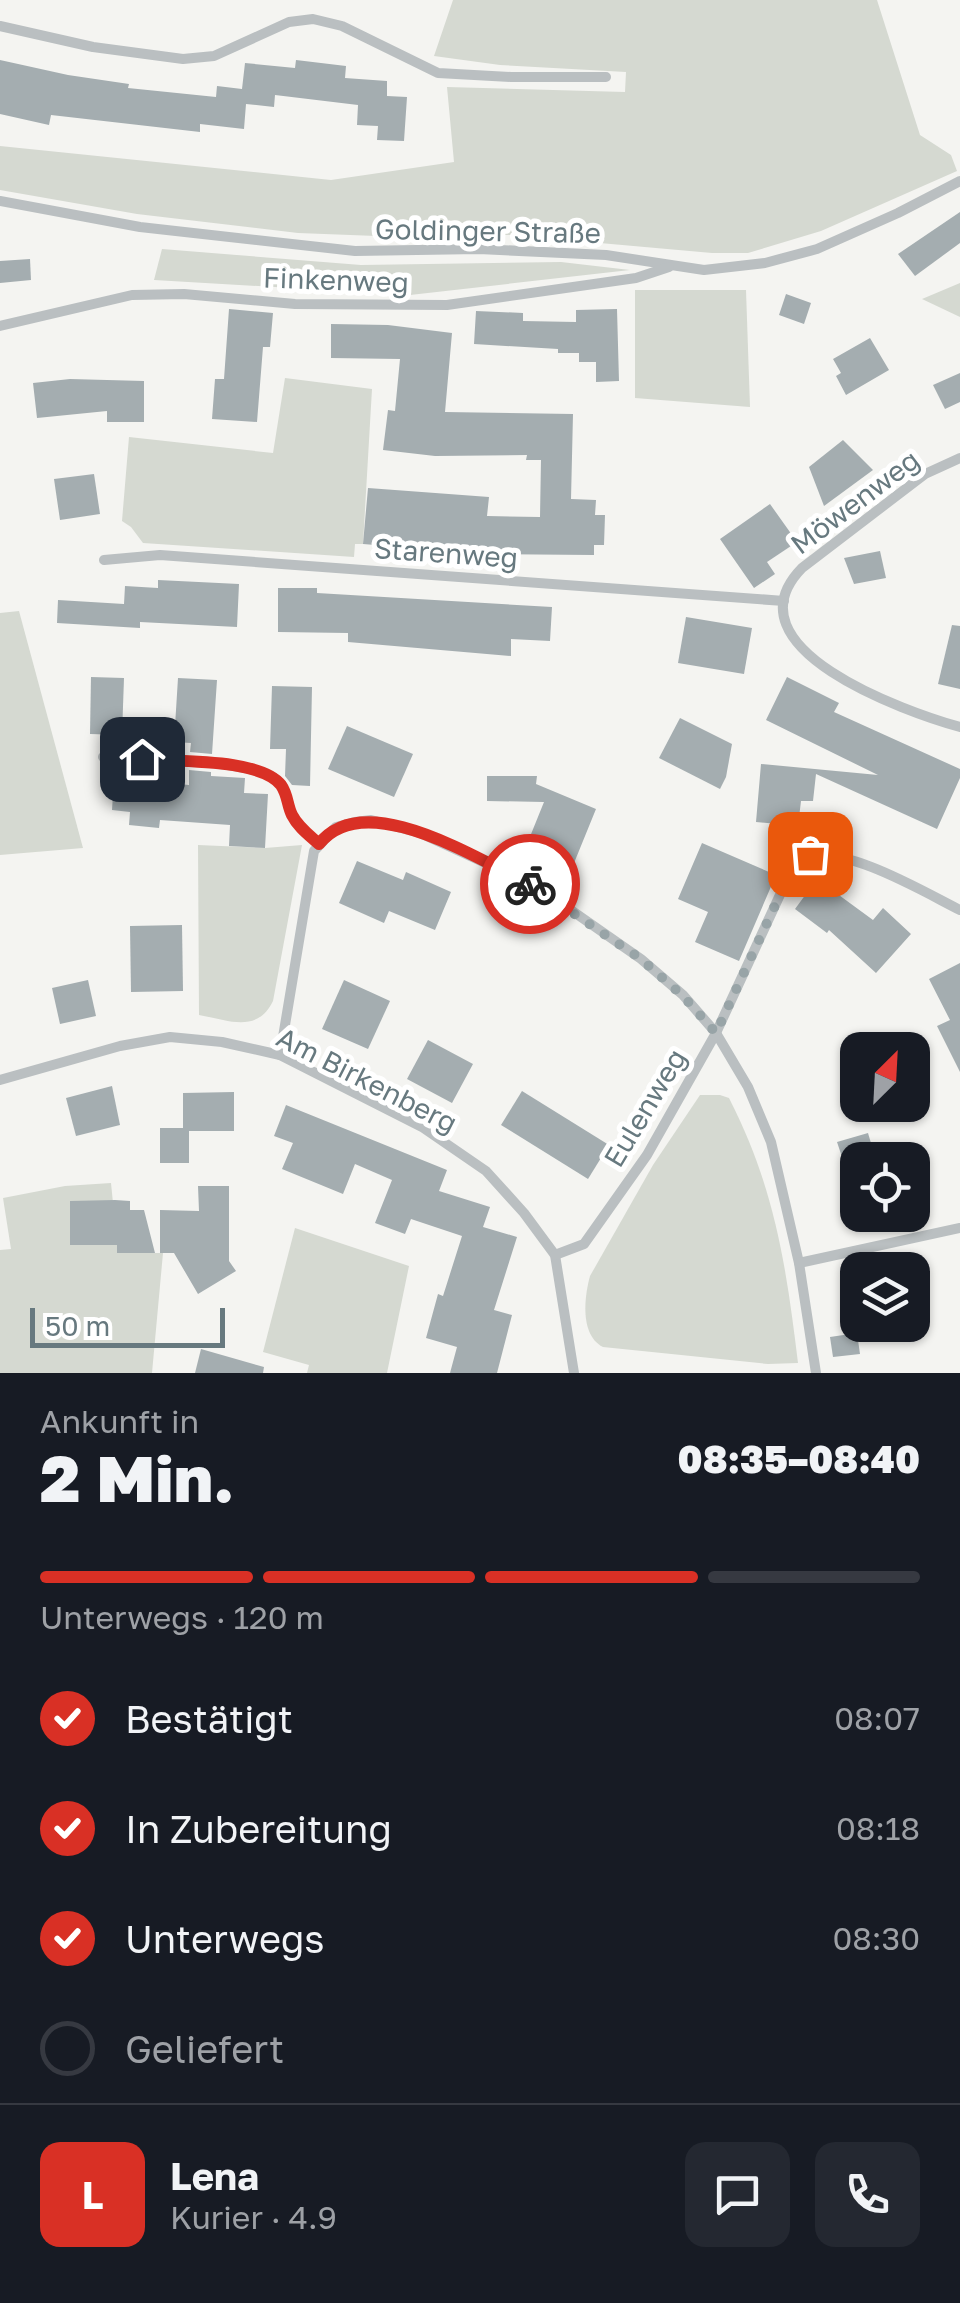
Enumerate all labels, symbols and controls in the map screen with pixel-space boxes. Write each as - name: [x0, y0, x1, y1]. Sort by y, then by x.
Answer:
- street label: Goldinger Straße: [375, 212, 601, 249]
- street label: Finkenweg: [263, 260, 409, 299]
- street label: Möwenweg: [784, 443, 925, 561]
- street label: Starenweg: [373, 531, 519, 574]
- pin: [100, 717, 185, 802]
- icon: home: [115, 732, 170, 787]
- pin: [768, 812, 853, 897]
- icon: bag: [783, 827, 838, 882]
- courier: [480, 834, 580, 934]
- icon: bike: [503, 857, 558, 912]
- street label: Am Birkenberg: [272, 1020, 463, 1139]
- north arrow: [840, 1032, 930, 1122]
- map controls: [840, 1032, 930, 1342]
- street label: Eulenweg: [597, 1043, 693, 1173]
- button: locate: [840, 1142, 930, 1232]
- button: layers: [840, 1252, 930, 1342]
- scale bar: [30, 1303, 225, 1348]
- text: 50 m: [45, 1309, 110, 1342]
- text: Ankunft in: [40, 1402, 199, 1440]
- text: 08:35–08:40: [678, 1436, 920, 1481]
- text: 2 Min.: [40, 1438, 234, 1516]
- text: Unterwegs · 120 m: [40, 1598, 324, 1636]
- icon: check: [40, 1691, 95, 1746]
- text: Bestätigt: [125, 1696, 293, 1741]
- text: 08:07: [834, 1699, 920, 1737]
- icon: check: [40, 1801, 95, 1856]
- text: In Zubereitung: [125, 1806, 392, 1851]
- text: 08:18: [836, 1809, 920, 1847]
- icon: check: [40, 1911, 95, 1966]
- text: Unterwegs: [125, 1916, 325, 1961]
- text: 08:30: [832, 1919, 920, 1957]
- text: Geliefert: [125, 2026, 284, 2071]
- button: chat: [685, 2142, 790, 2247]
- button: phone: [815, 2142, 920, 2247]
- text: Lena: [170, 2153, 259, 2198]
- text: L: [82, 2172, 103, 2217]
- text: Kurier · 4.9: [170, 2198, 337, 2236]

